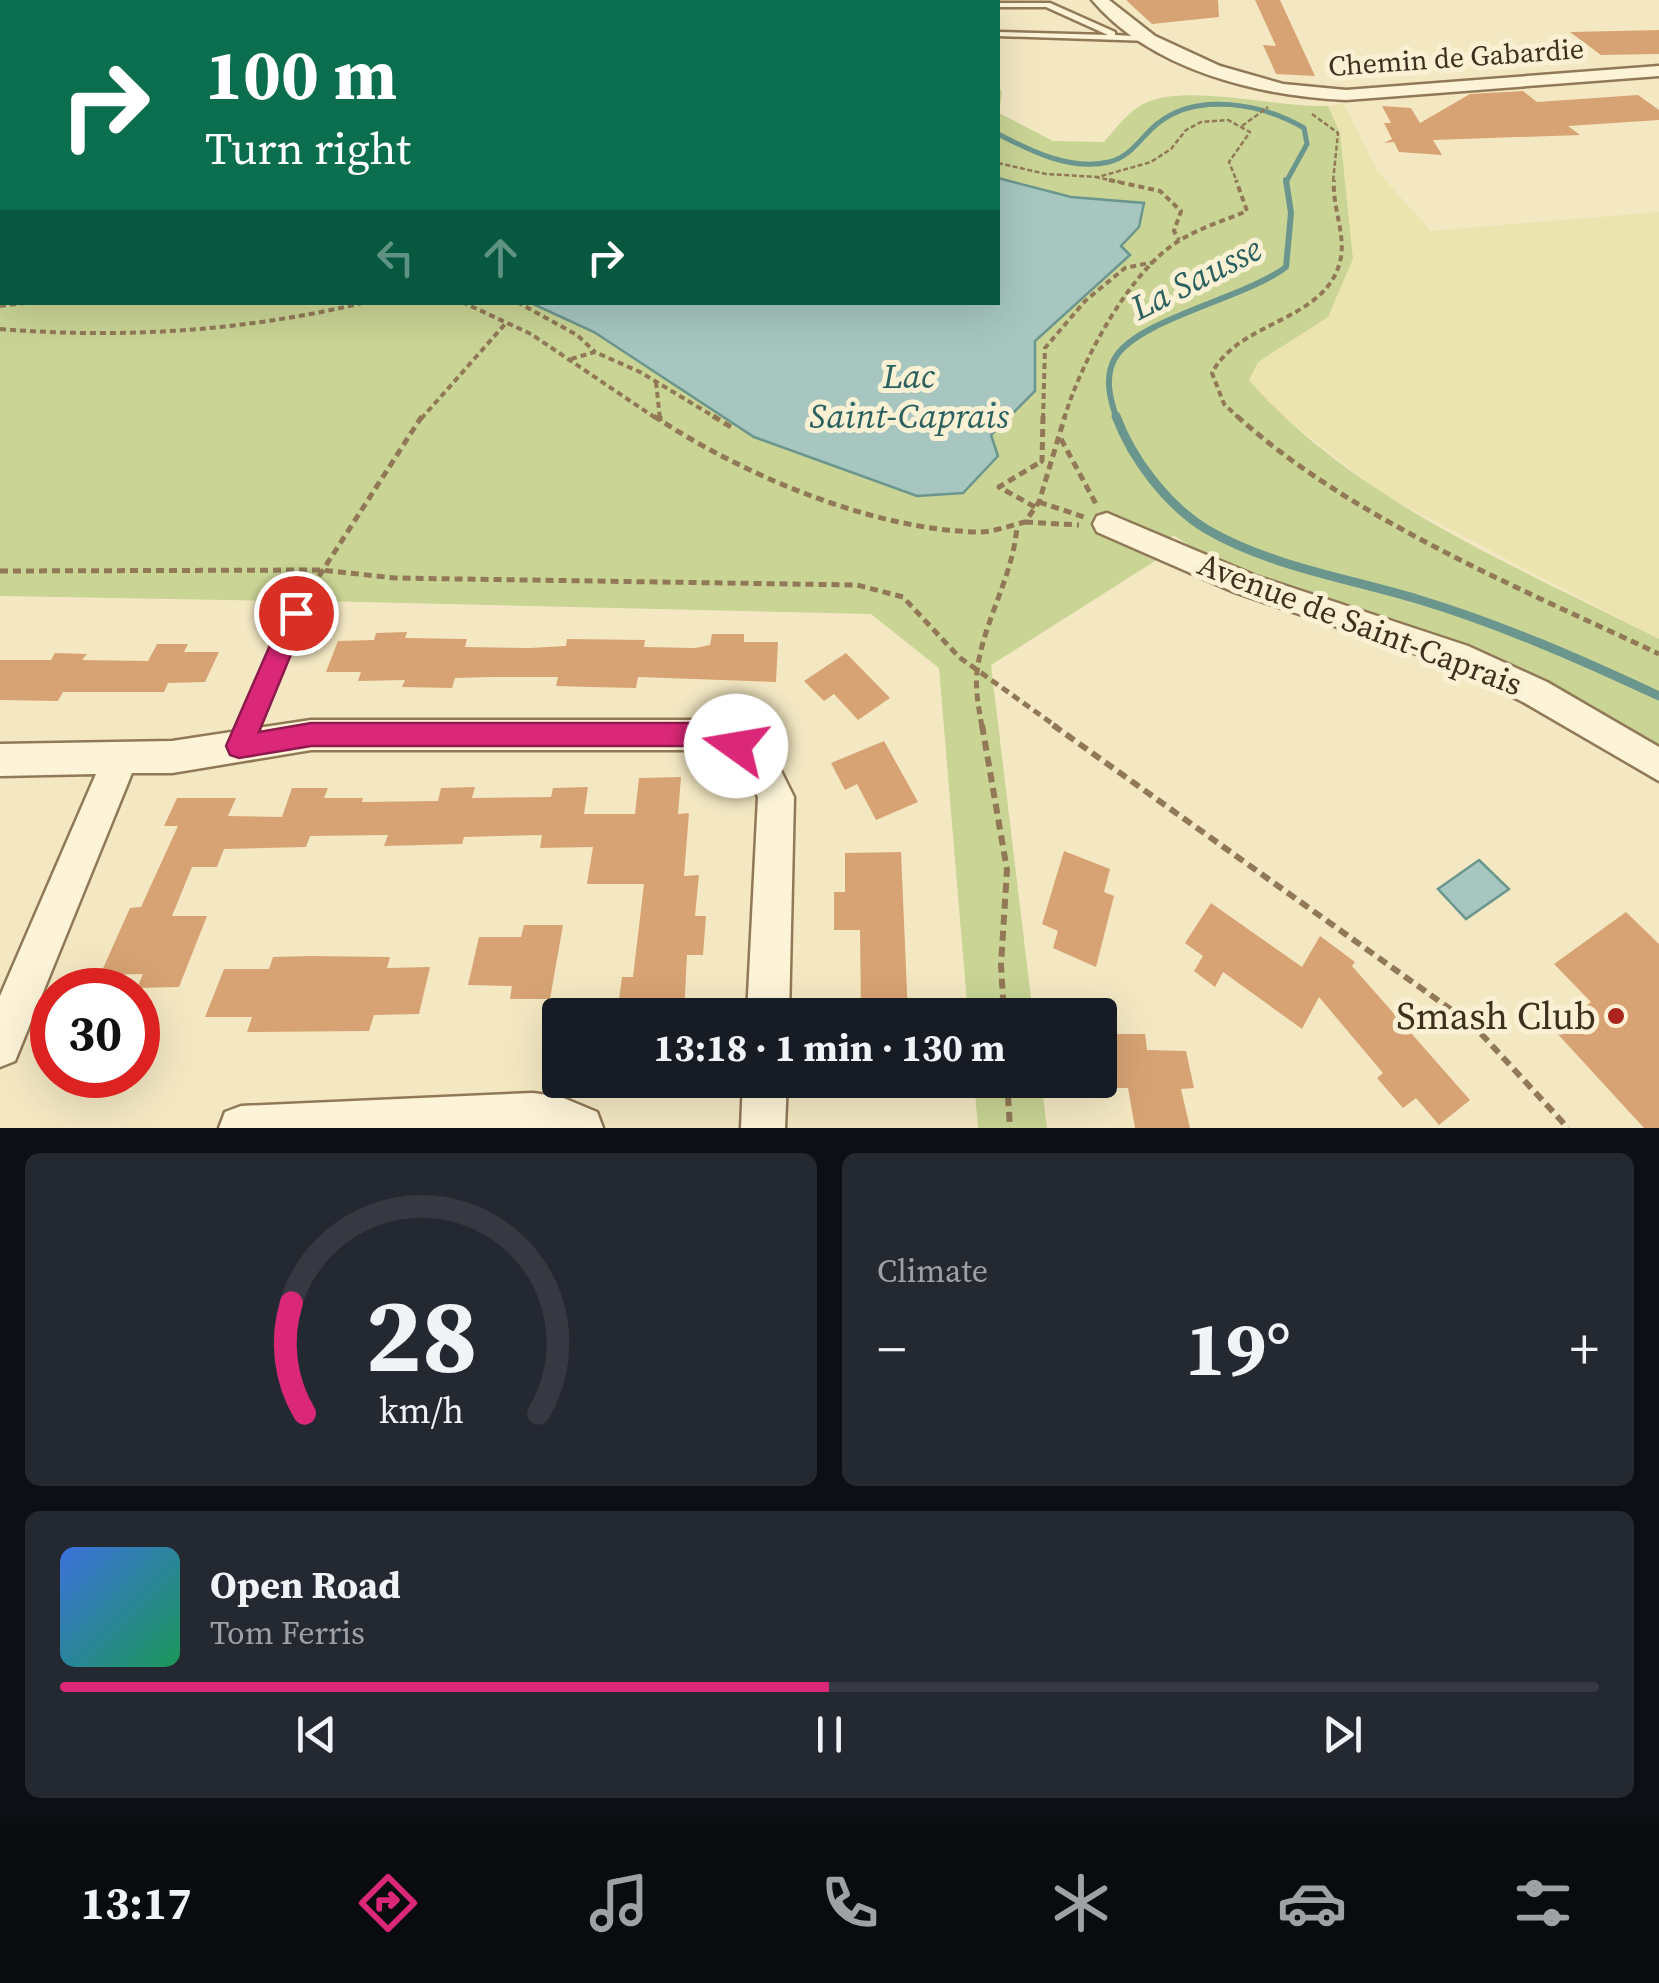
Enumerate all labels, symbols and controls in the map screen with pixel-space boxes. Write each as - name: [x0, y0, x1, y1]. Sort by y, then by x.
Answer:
- text: 100 m: [205, 26, 397, 122]
- street label: Chemin de Gabardie: [1327, 29, 1585, 85]
- icon: right: [40, 40, 170, 170]
- text: Turn right: [205, 117, 411, 179]
- water label: La Sausse: [1121, 225, 1270, 332]
- icon: left: [368, 230, 423, 285]
- icon: ahead: [473, 230, 528, 285]
- icon: right: [578, 230, 633, 285]
- water label: Lac Saint-Caprais: [809, 352, 1009, 440]
- street label: Avenue de Saint-Caprais: [1192, 542, 1528, 706]
- pin: [254, 571, 339, 656]
- icon: arrive: [269, 586, 324, 641]
- position arrow: [684, 694, 788, 798]
- speed limit sign: 30: [30, 968, 160, 1098]
- place label: Smash Club: [1396, 990, 1596, 1042]
- marker: Smash Club: [1605, 1005, 1627, 1027]
- text: 13:18 · 1 min · 130 m: [653, 1022, 1006, 1074]
- text: Climate: [877, 1249, 988, 1293]
- text: 28: [365, 1263, 477, 1406]
- text: 19°: [1185, 1297, 1291, 1400]
- text: −: [877, 1311, 906, 1386]
- text: +: [1570, 1311, 1599, 1386]
- text: km/h: [378, 1386, 464, 1435]
- text: Open Road: [210, 1559, 401, 1611]
- text: Tom Ferris: [210, 1611, 365, 1655]
- icon: previous: [289, 1707, 344, 1762]
- icon: pause: [802, 1707, 857, 1762]
- icon: next: [1315, 1707, 1370, 1762]
- icon: directions: [353, 1868, 423, 1938]
- icon: music: [584, 1868, 654, 1938]
- icon: phone: [815, 1868, 885, 1938]
- icon: climate: [1046, 1868, 1116, 1938]
- icon: car: [1277, 1868, 1347, 1938]
- icon: filters: [1508, 1868, 1578, 1938]
- text: 13:17: [81, 1872, 192, 1934]

